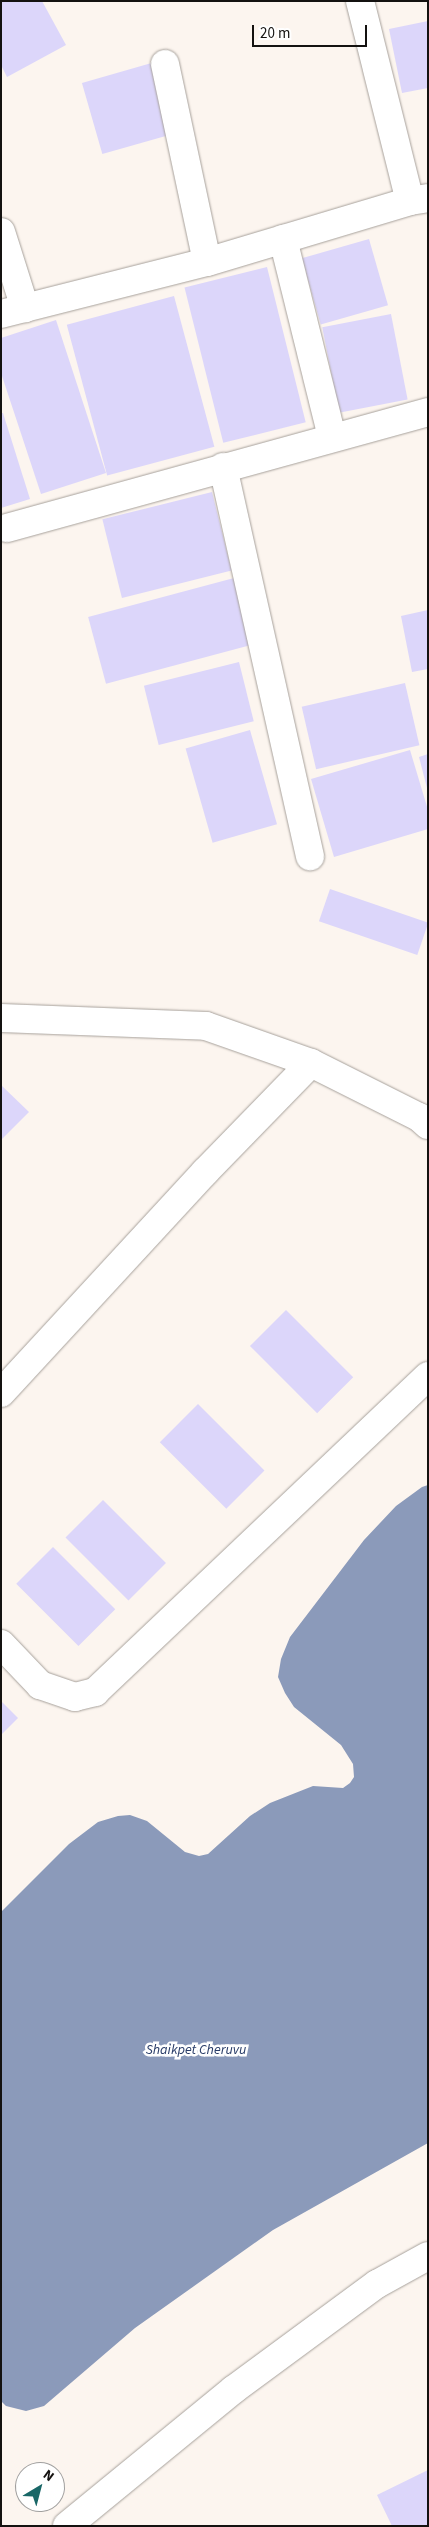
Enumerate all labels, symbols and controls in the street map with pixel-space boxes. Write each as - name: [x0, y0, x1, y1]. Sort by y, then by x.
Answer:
- scale bar: [254, 15, 369, 47]
- text: 20 m: [260, 23, 290, 44]
- water label: Shaikpet Cheruvu: [146, 2042, 246, 2058]
- north arrow: [15, 2462, 65, 2512]
- text: N: [39, 2465, 58, 2487]

